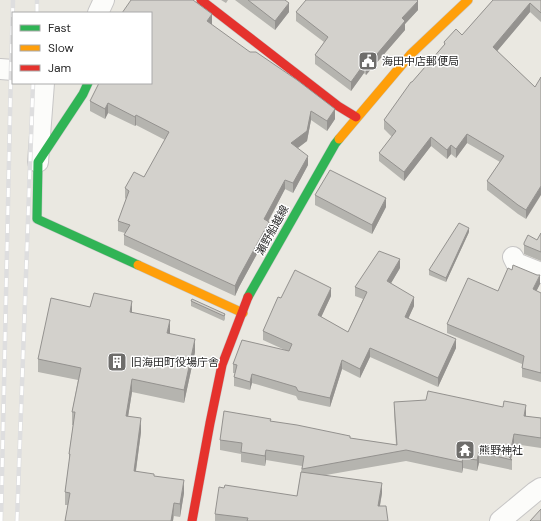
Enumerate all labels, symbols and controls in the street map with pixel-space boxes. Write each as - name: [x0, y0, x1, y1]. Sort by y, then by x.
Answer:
- legend: [12, 12, 152, 84]
- text: Fast: [48, 20, 71, 36]
- text: Slow: [48, 40, 74, 56]
- public building icon: 海田中店郵便局: [357, 50, 379, 72]
- place label: 海田中店郵便局: [382, 54, 459, 68]
- text: Jam: [48, 60, 71, 76]
- street label: 瀬野船越線: [253, 203, 291, 257]
- building icon: 旧海田町役場庁舎: [106, 351, 128, 373]
- place label: 旧海田町役場庁舎: [131, 355, 219, 369]
- temple icon: 熊野神社: [454, 439, 476, 461]
- place label: 熊野神社: [479, 443, 523, 457]

